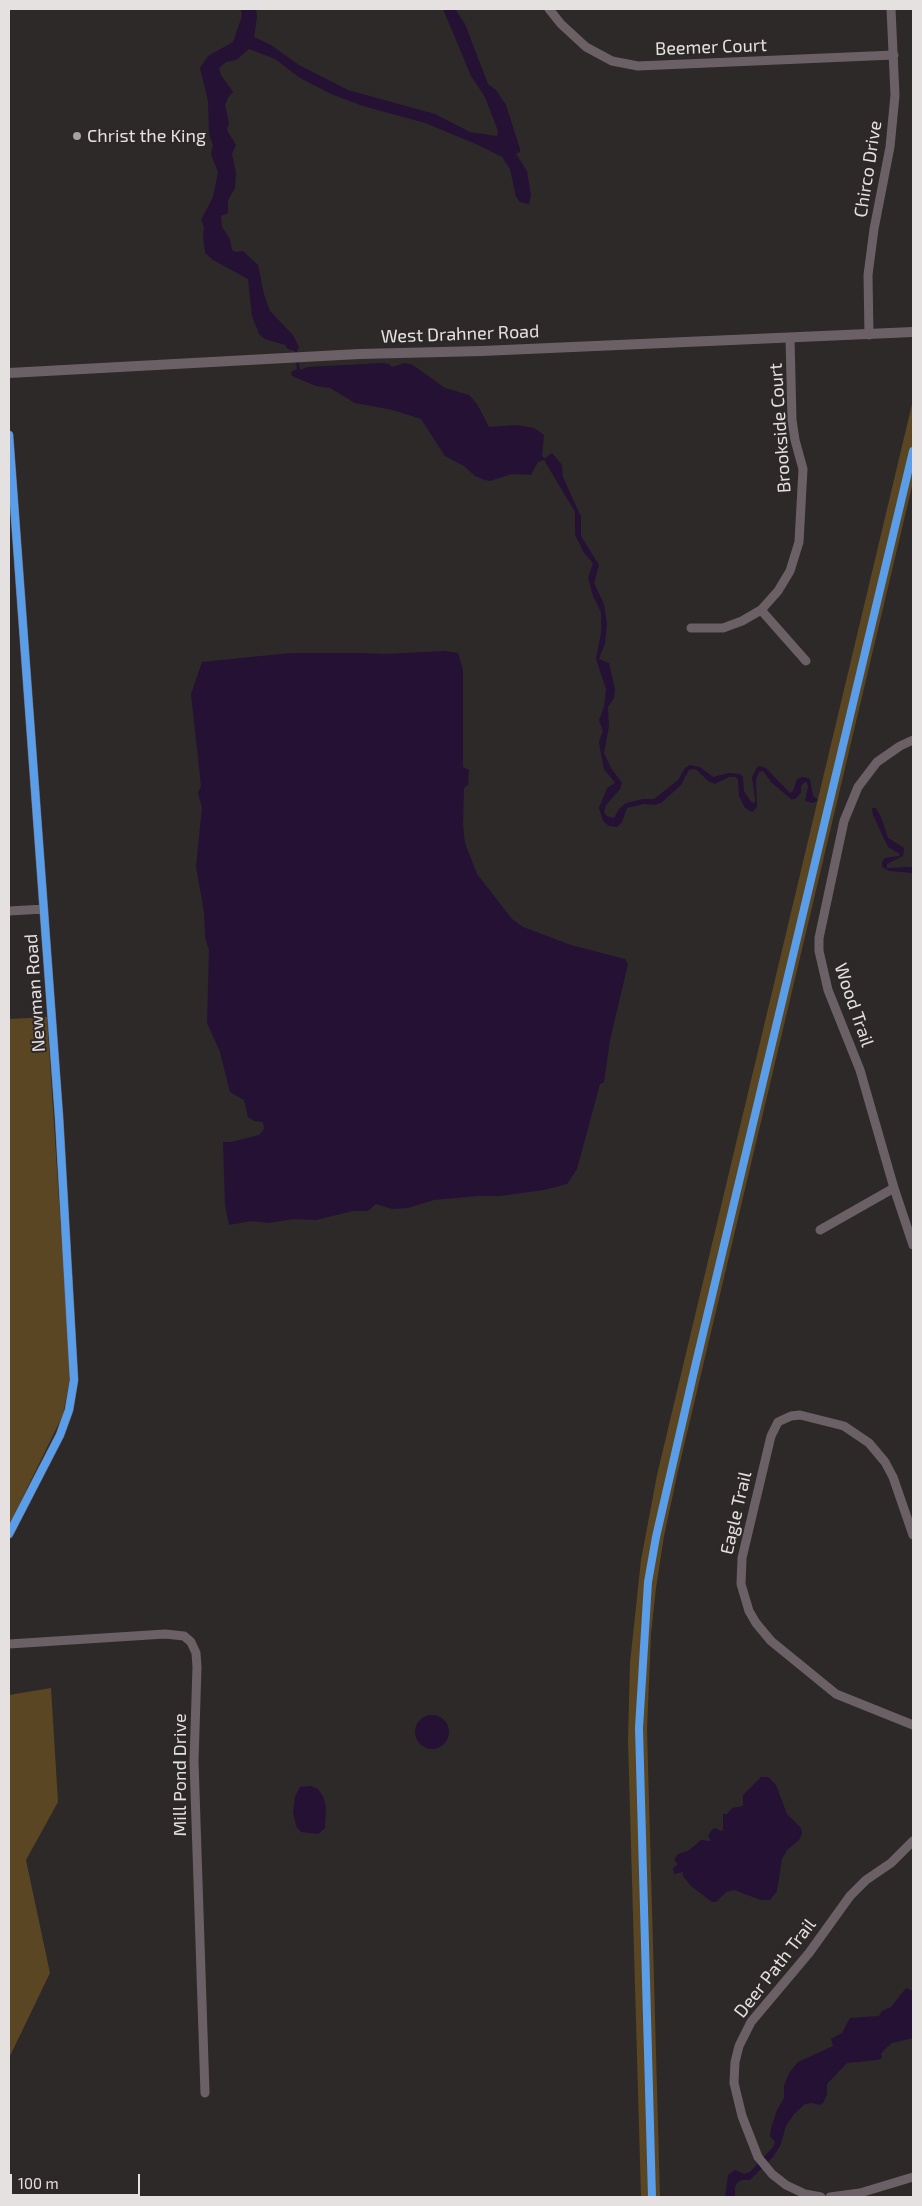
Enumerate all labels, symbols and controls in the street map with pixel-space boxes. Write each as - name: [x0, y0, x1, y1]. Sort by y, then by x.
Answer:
- street label: Beemer Court: [655, 34, 767, 60]
- street label: Chirco Drive: [850, 119, 886, 219]
- place label: Christ the King: [87, 125, 206, 147]
- marker: Christ the King: [71, 130, 83, 142]
- street label: West Drahner Road: [380, 320, 540, 348]
- street label: Brookside Court: [765, 362, 795, 494]
- street label: Newman Road: [20, 933, 50, 1053]
- street label: Wood Trail: [830, 960, 878, 1050]
- street label: Eagle Trail: [716, 1469, 756, 1557]
- street label: Mill Pond Drive: [169, 1713, 191, 1837]
- street label: Deer Path Trail: [730, 1914, 820, 2022]
- scale bar: [12, 2164, 142, 2196]
- text: 100 m: [18, 2174, 59, 2192]

